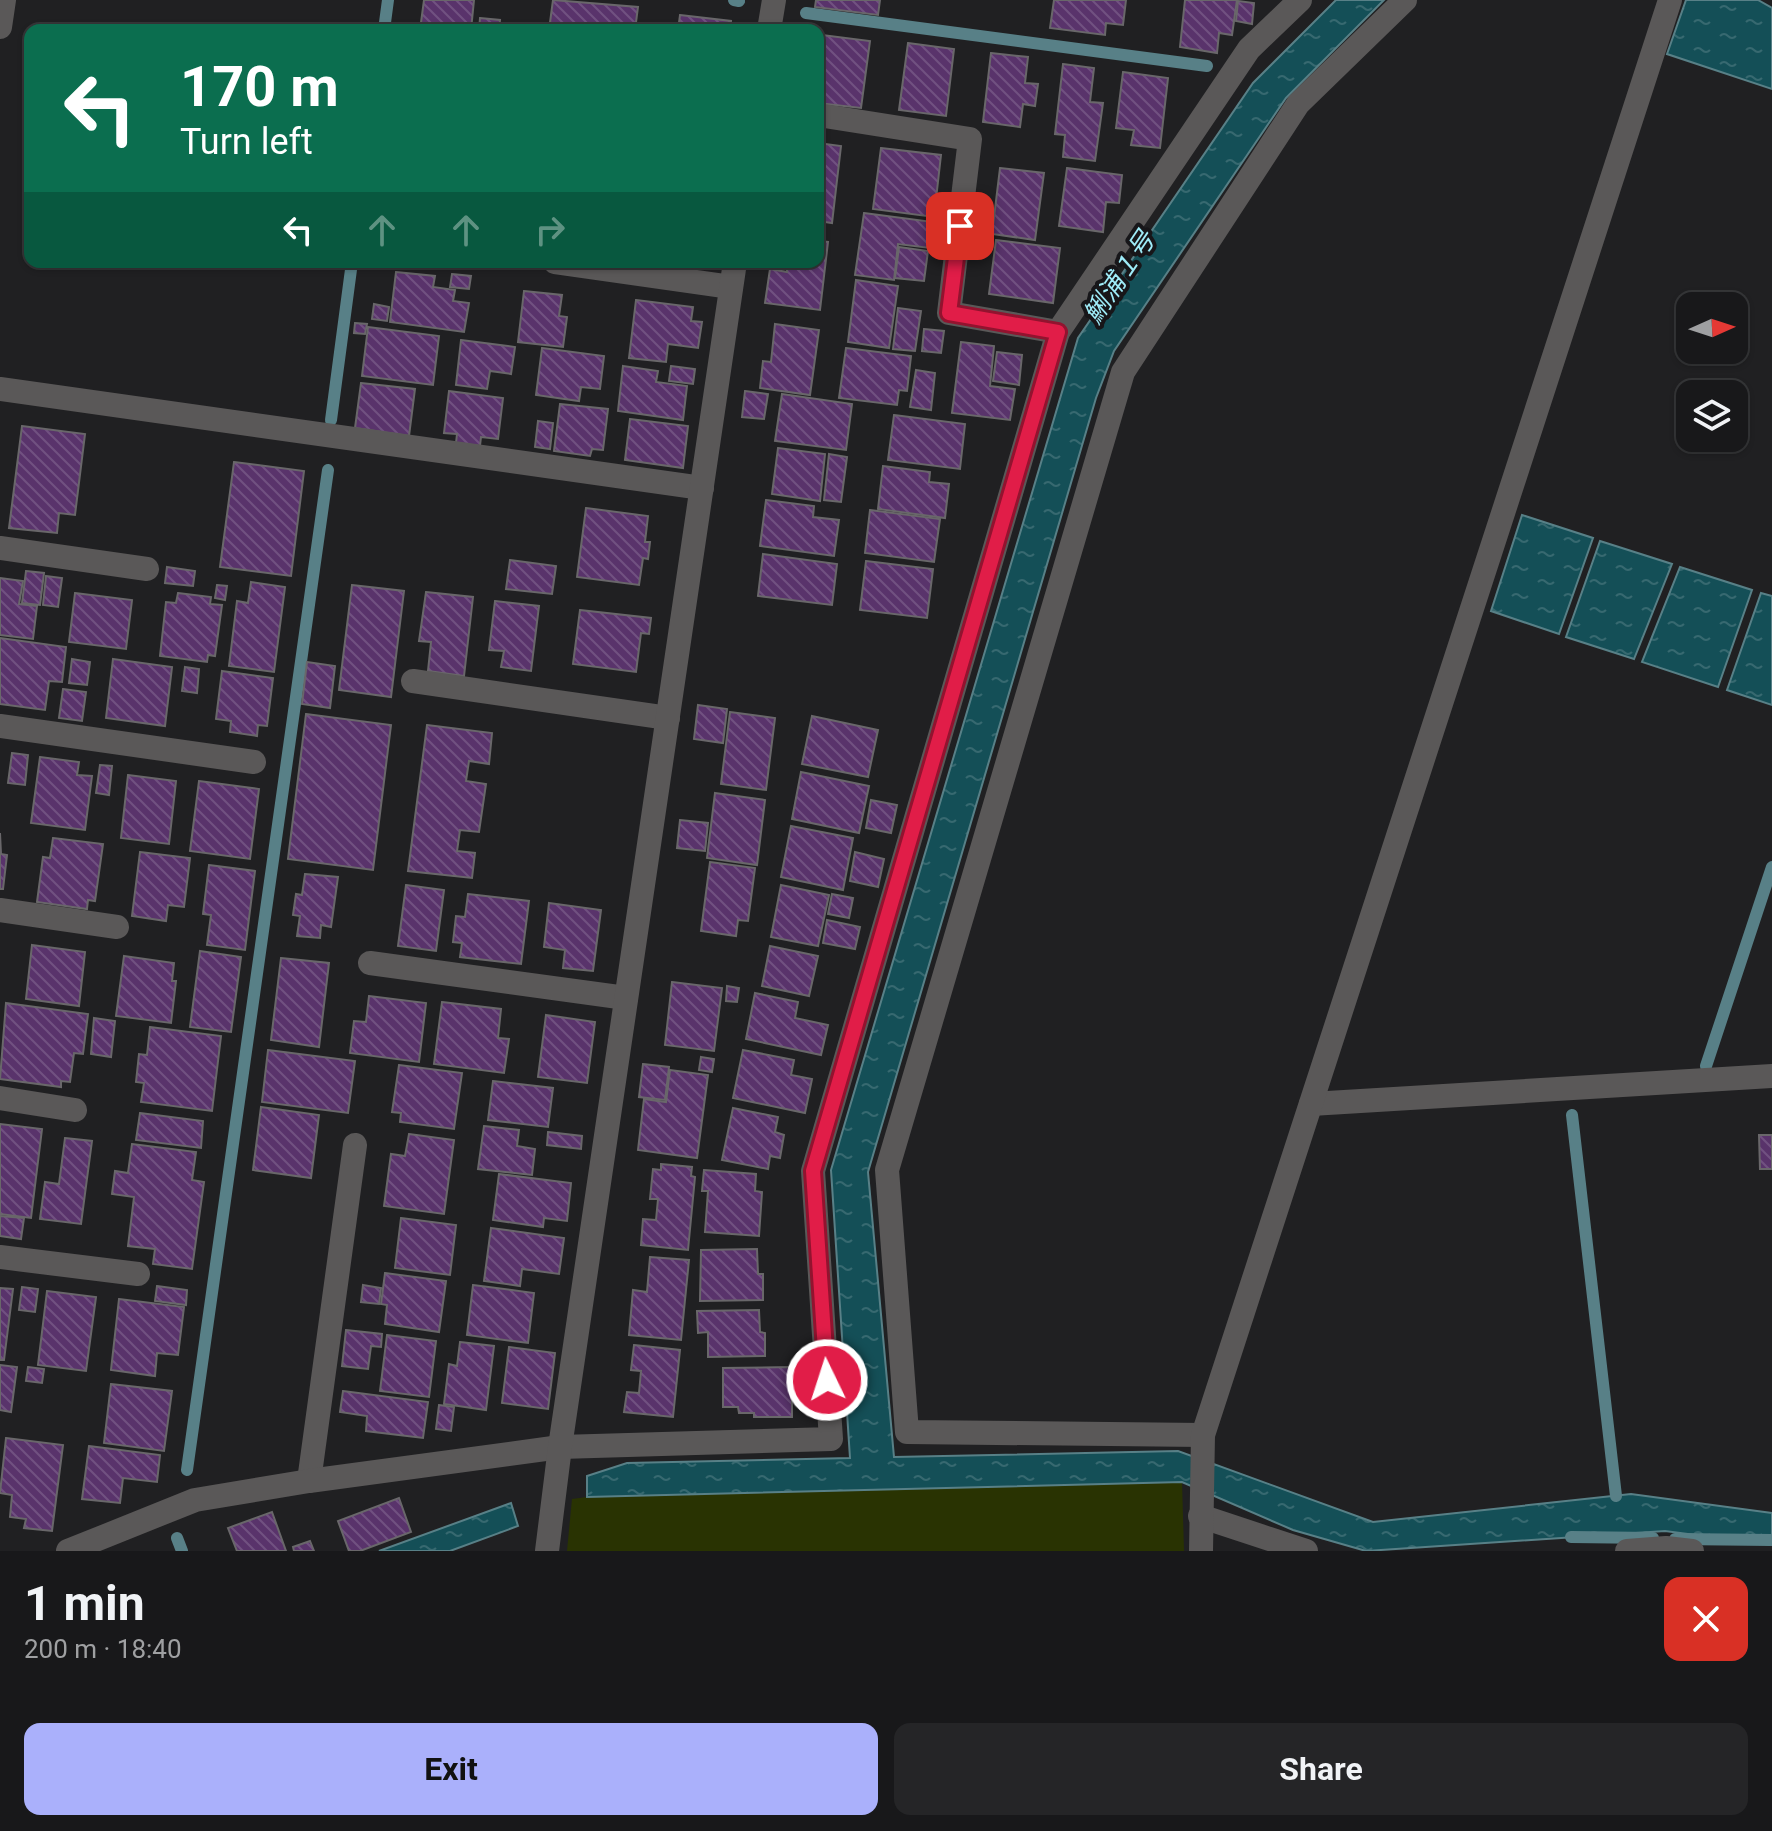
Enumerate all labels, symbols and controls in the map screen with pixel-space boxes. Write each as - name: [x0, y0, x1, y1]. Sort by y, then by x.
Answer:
- text: 170 m: [180, 54, 339, 120]
- icon: left: [48, 56, 152, 160]
- text: Turn left: [180, 121, 313, 163]
- pin: [926, 192, 994, 260]
- icon: arrive: [938, 204, 982, 248]
- icon: left: [276, 208, 320, 252]
- icon: ahead: [360, 208, 404, 252]
- icon: ahead: [444, 208, 488, 252]
- icon: right: [528, 208, 572, 252]
- water label: 鯏浦１号: [1077, 224, 1162, 329]
- north arrow: [1676, 292, 1748, 364]
- map controls: [1676, 292, 1748, 452]
- button: layers: [1676, 380, 1748, 452]
- position arrow: [785, 1338, 869, 1422]
- text: 1 min: [24, 1575, 145, 1632]
- button: close: [1664, 1577, 1748, 1661]
- text: 200 m · 18:40: [24, 1634, 182, 1664]
- button: Exit: [24, 1723, 878, 1815]
- button: Share: [894, 1723, 1748, 1815]

